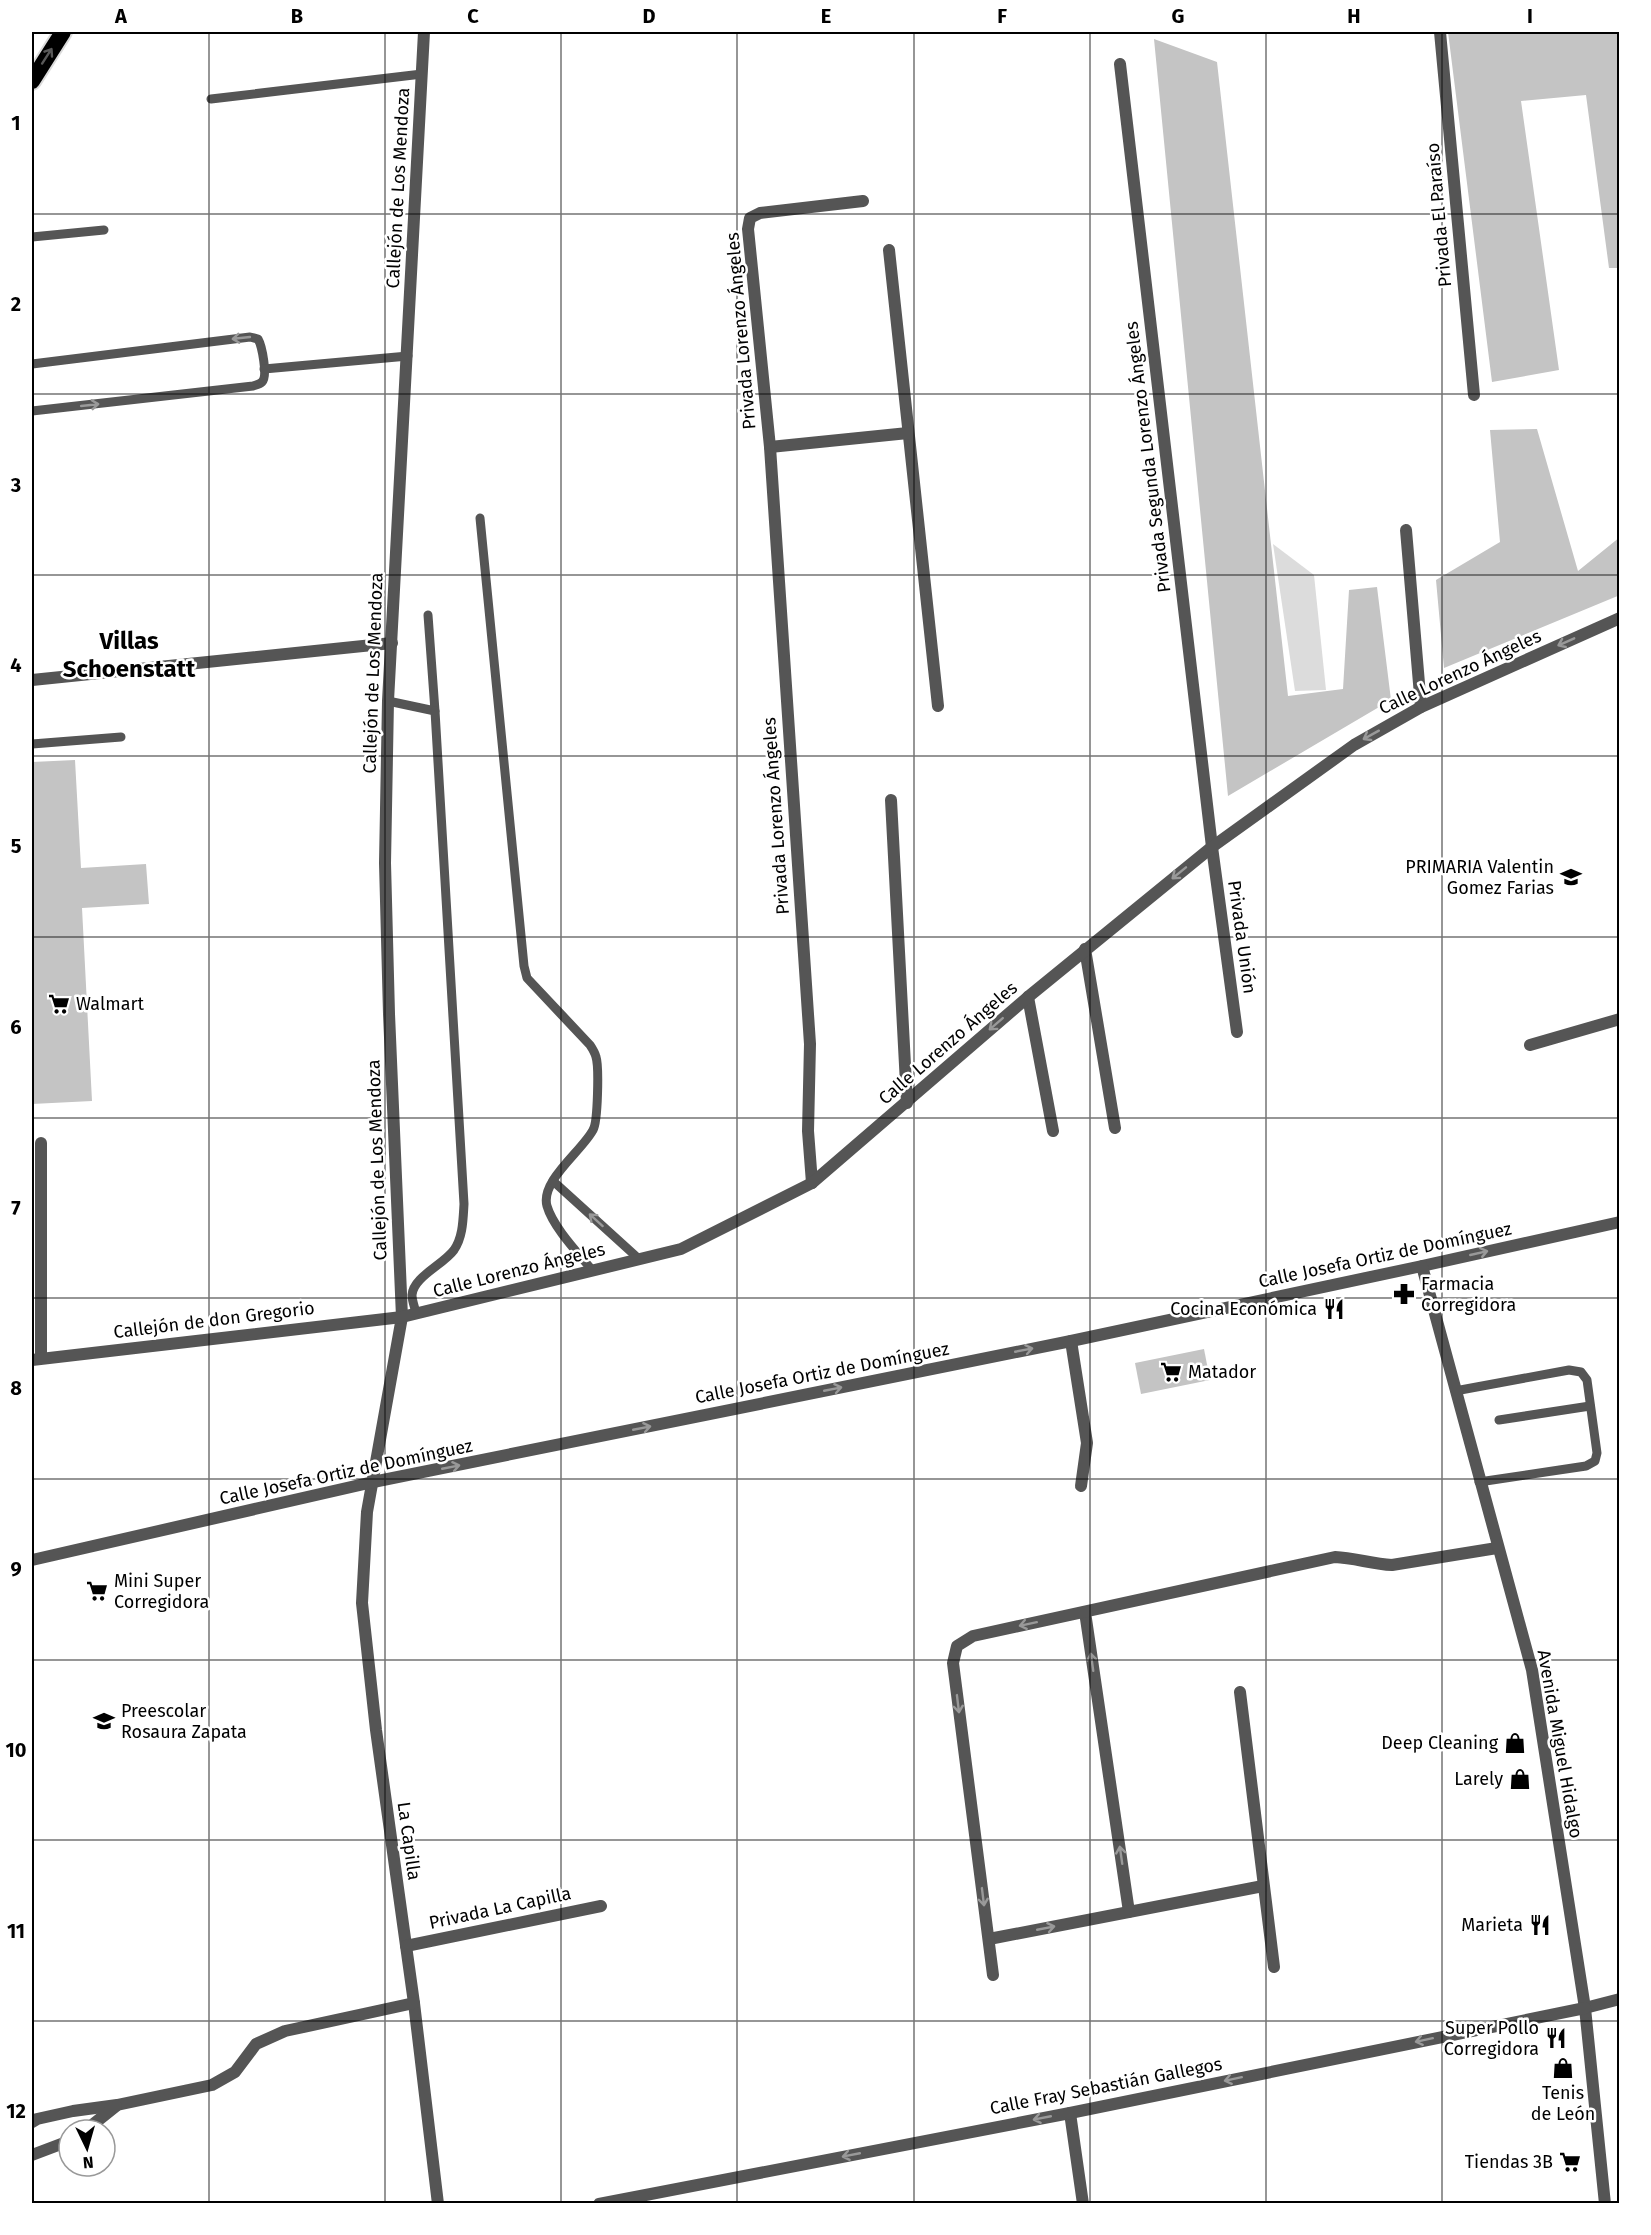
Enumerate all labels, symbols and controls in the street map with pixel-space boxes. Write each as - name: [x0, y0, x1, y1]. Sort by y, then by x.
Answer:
- text: A: [114, 4, 128, 28]
- text: B: [291, 4, 303, 28]
- text: C: [467, 4, 479, 28]
- text: D: [642, 4, 656, 28]
- text: E: [821, 4, 831, 28]
- text: F: [997, 4, 1007, 28]
- text: G: [1172, 4, 1184, 28]
- text: H: [1347, 4, 1361, 28]
- text: I: [1527, 4, 1533, 28]
- one-way arrow: [41, 48, 54, 65]
- street label: Callejón de Los Mendoza: [382, 87, 414, 289]
- text: 1: [11, 111, 21, 135]
- street label: Privada El Paraíso: [1422, 142, 1456, 288]
- street label: Privada Lorenzo Ángeles: [720, 232, 761, 431]
- text: 2: [11, 292, 21, 316]
- street label: Privada Segunda Lorenzo Ángeles: [1119, 320, 1176, 594]
- one-way arrow: [231, 333, 251, 344]
- one-way arrow: [79, 399, 99, 410]
- text: 3: [10, 473, 21, 497]
- street label: Callejón de Los Mendoza: [358, 572, 388, 774]
- street label: Calle Lorenzo Ángeles: [1375, 624, 1545, 719]
- district label: Villas Schoenstatt: [63, 627, 196, 683]
- one-way arrow: [1557, 637, 1576, 648]
- text: 4: [10, 653, 22, 677]
- street label: Privada Lorenzo Ángeles: [757, 717, 794, 915]
- one-way arrow: [1363, 729, 1380, 741]
- text: 5: [11, 834, 22, 858]
- place label: PRIMARIA Valentin Gomez Farias: [1405, 856, 1554, 899]
- school or university icon: PRIMARIA Valentin Gomez Farias: [1559, 865, 1583, 889]
- one-way arrow: [1171, 867, 1187, 880]
- street label: Privada Unión: [1223, 879, 1261, 995]
- street label: Calle Lorenzo Ángeles: [874, 976, 1022, 1109]
- supermarket icon: Walmart: [47, 992, 71, 1016]
- place label: Walmart: [76, 993, 144, 1015]
- text: 6: [10, 1015, 22, 1039]
- one-way arrow: [989, 1017, 1005, 1031]
- street label: Callejón de Los Mendoza: [362, 1059, 392, 1261]
- text: 7: [11, 1196, 21, 1220]
- one-way arrow: [589, 1213, 604, 1227]
- street label: Calle Josefa Ortiz de Domínguez: [1256, 1217, 1514, 1293]
- street label: Calle Lorenzo Ángeles: [430, 1237, 607, 1302]
- one-way arrow: [1469, 1247, 1488, 1259]
- place label: Farmacia Corregidora: [1421, 1273, 1516, 1316]
- pharmacy icon: Farmacia Corregidora: [1392, 1282, 1416, 1306]
- street label: Callejón de don Gregorio: [112, 1297, 316, 1343]
- restaurant icon: Cocina Económica: [1322, 1297, 1346, 1321]
- place label: Cocina Económica: [1170, 1298, 1317, 1320]
- street label: Calle Josefa Ortiz de Domínguez: [693, 1338, 951, 1408]
- one-way arrow: [1014, 1344, 1033, 1355]
- supermarket icon: Matador: [1159, 1360, 1183, 1384]
- place label: Matador: [1188, 1361, 1256, 1383]
- text: 8: [10, 1376, 22, 1400]
- one-way arrow: [823, 1383, 842, 1394]
- one-way arrow: [632, 1422, 651, 1433]
- street label: Calle Josefa Ortiz de Domínguez: [217, 1434, 475, 1510]
- one-way arrow: [441, 1461, 460, 1472]
- text: 9: [10, 1557, 22, 1581]
- place label: Mini Super Corregidora: [114, 1570, 209, 1613]
- supermarket icon: Mini Super Corregidora: [85, 1579, 109, 1603]
- one-way arrow: [1019, 1619, 1038, 1630]
- street label: Avenida Miguel Hidalgo: [1533, 1648, 1587, 1840]
- one-way arrow: [1087, 1652, 1098, 1672]
- one-way arrow: [953, 1693, 964, 1713]
- place label: Preescolar Rosaura Zapata: [121, 1700, 247, 1743]
- school or university icon: Preescolar Rosaura Zapata: [92, 1709, 116, 1733]
- shop icon: Deep Cleaning: [1503, 1731, 1527, 1755]
- place label: Deep Cleaning: [1381, 1732, 1499, 1754]
- text: 10: [6, 1738, 26, 1762]
- shop icon: Larely: [1508, 1767, 1532, 1791]
- place label: Larely: [1454, 1768, 1503, 1790]
- street label: La Capilla: [393, 1800, 425, 1882]
- one-way arrow: [1115, 1845, 1126, 1865]
- street label: Privada La Capilla: [427, 1882, 573, 1934]
- one-way arrow: [978, 1887, 989, 1906]
- restaurant icon: Marieta: [1528, 1913, 1552, 1937]
- place label: Marieta: [1461, 1914, 1523, 1936]
- text: 11: [7, 1919, 25, 1943]
- one-way arrow: [1036, 1922, 1056, 1933]
- place label: Super Pollo Corregidora: [1444, 2017, 1539, 2060]
- restaurant icon: Super Pollo Corregidora: [1544, 2026, 1568, 2050]
- one-way arrow: [1415, 2035, 1435, 2046]
- street label: Calle Fray Sebastián Gallegos: [988, 2053, 1224, 2119]
- shop icon: Tenis de León: [1551, 2056, 1575, 2080]
- one-way arrow: [1224, 2074, 1244, 2085]
- place label: Tenis de León: [1531, 2082, 1595, 2125]
- text: 12: [6, 2099, 26, 2123]
- one-way arrow: [1033, 2113, 1053, 2124]
- north arrow: [57, 2118, 117, 2178]
- one-way arrow: [841, 2150, 861, 2161]
- supermarket icon: Tiendas 3B: [1558, 2150, 1582, 2174]
- place label: Tiendas 3B: [1465, 2151, 1553, 2173]
- text: N: [82, 2153, 94, 2172]

